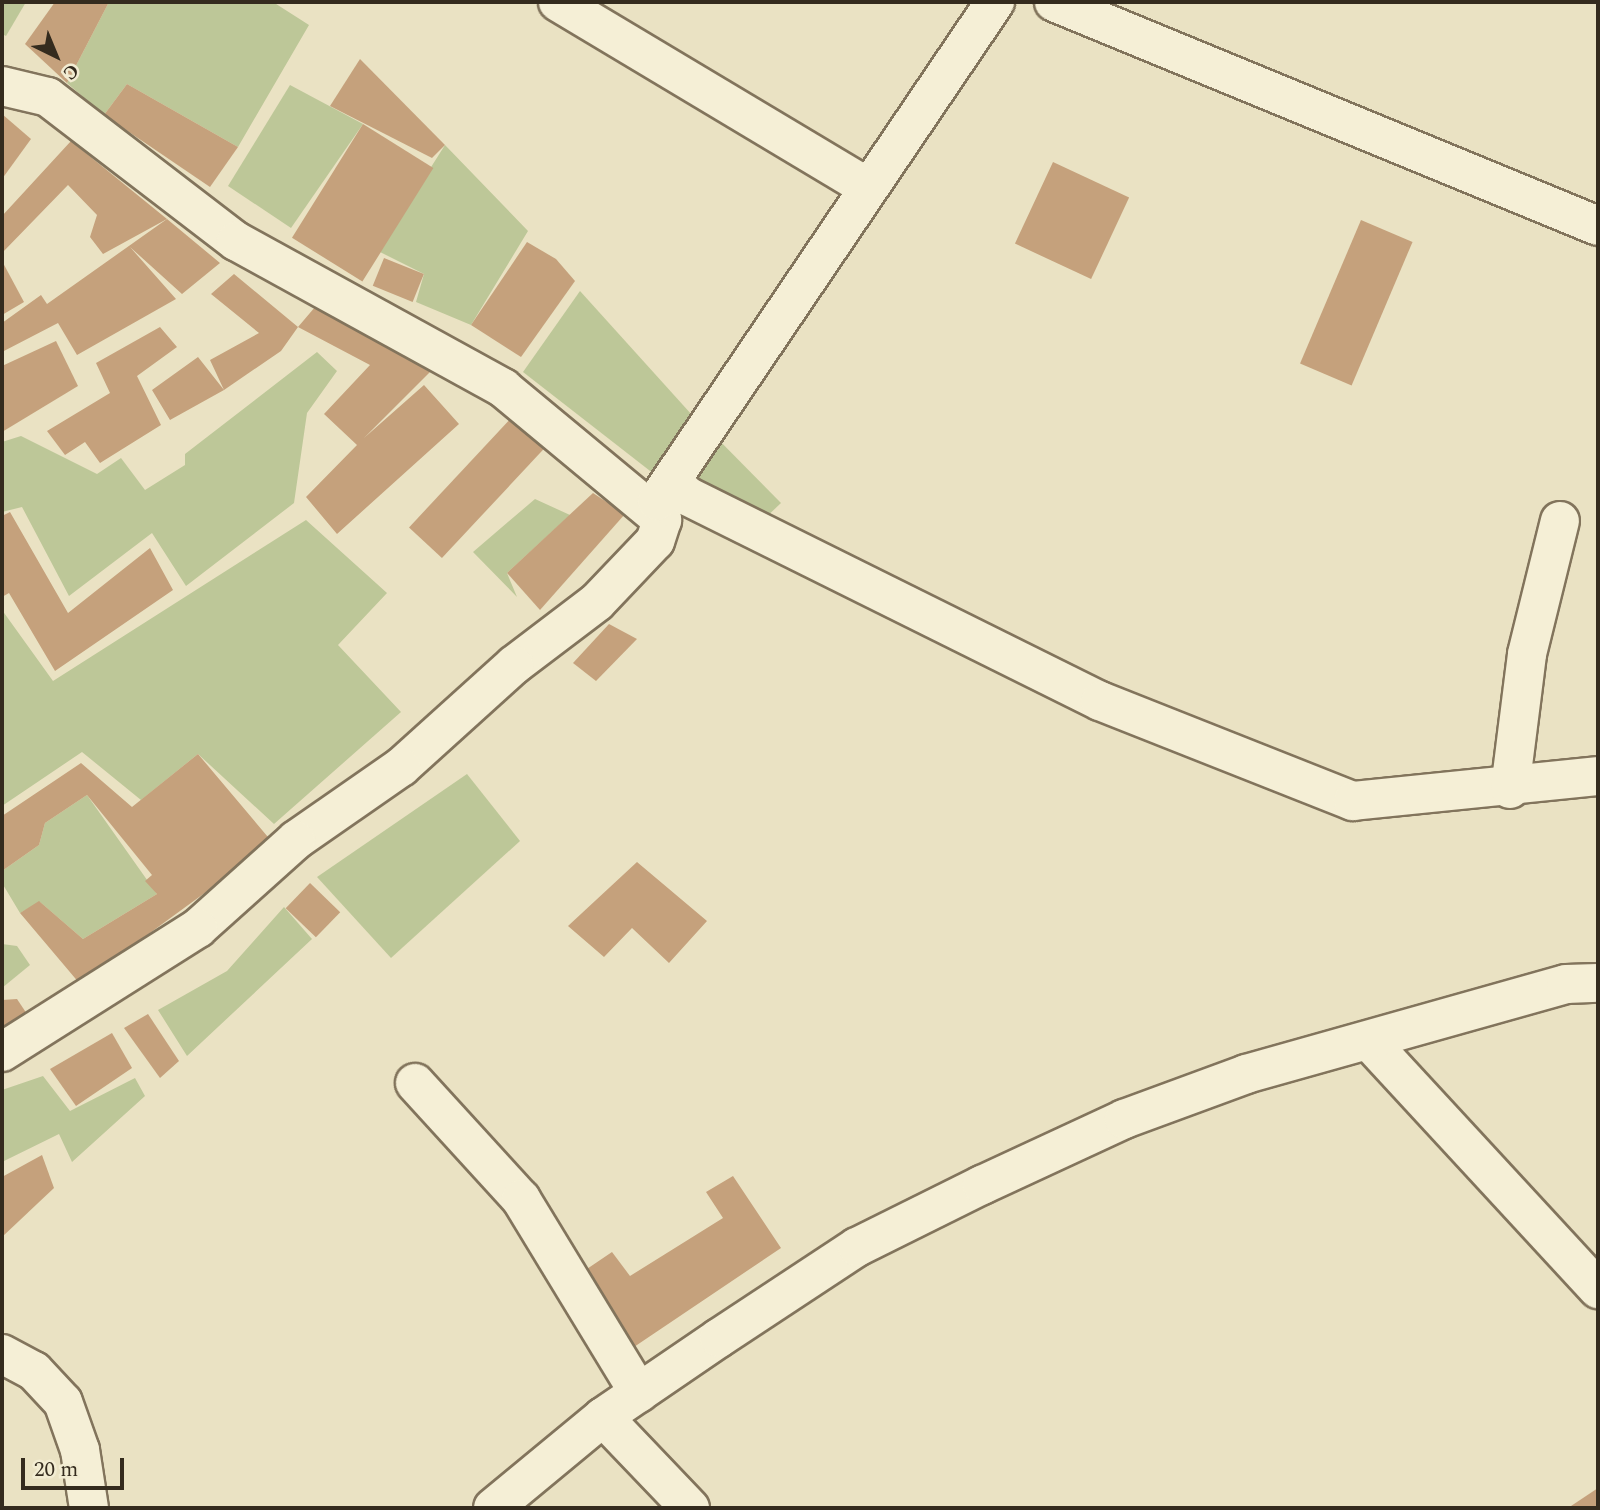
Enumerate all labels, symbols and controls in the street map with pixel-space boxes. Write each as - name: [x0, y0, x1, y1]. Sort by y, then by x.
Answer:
- north arrow: [21, 21, 91, 91]
- text: С: [56, 57, 86, 87]
- scale bar: [24, 1444, 128, 1488]
- text: 20 m: [34, 1454, 78, 1486]

